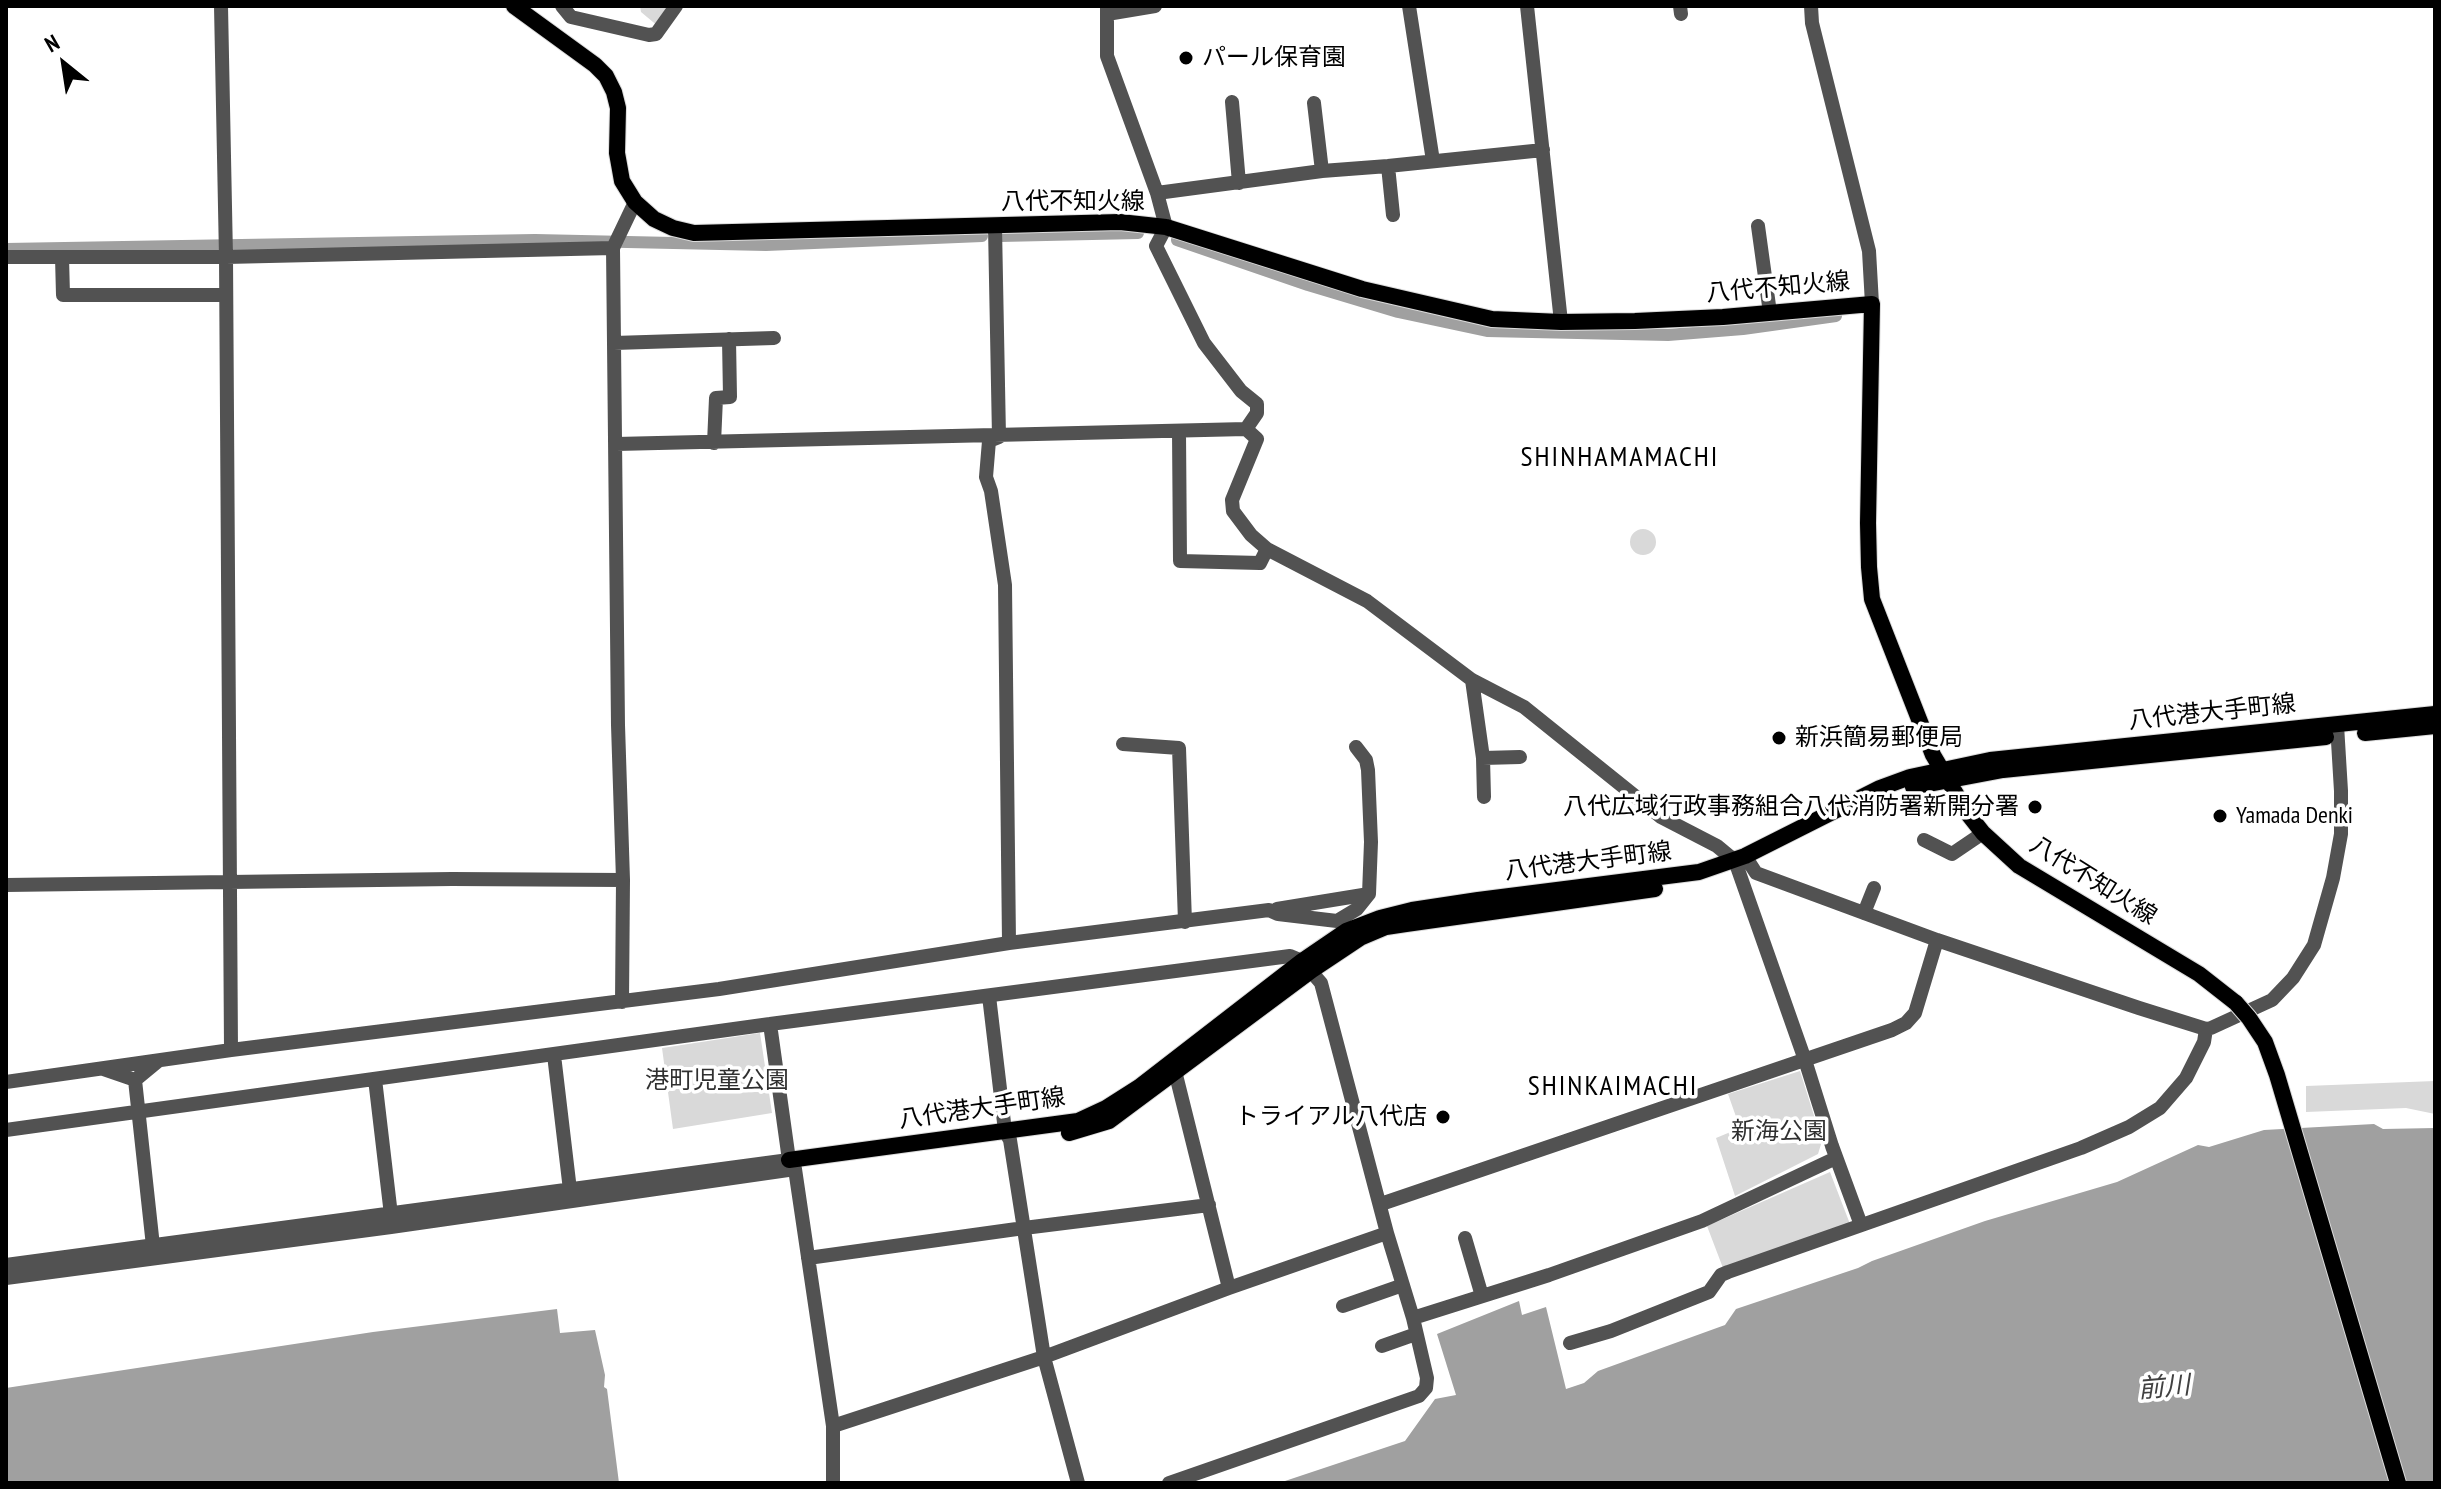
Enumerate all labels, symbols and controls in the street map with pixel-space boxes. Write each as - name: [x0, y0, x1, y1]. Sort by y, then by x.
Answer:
- north arrow: [24, 24, 104, 104]
- text: N: [40, 28, 64, 58]
- place label: パール保育園: [1202, 44, 1346, 72]
- marker: パール保育園: [1177, 49, 1195, 67]
- street label: 八代不知火線: [1001, 188, 1145, 216]
- street label: 八代不知火線: [1705, 267, 1851, 309]
- district label: SHINHAMAMACHI: [1521, 441, 1719, 475]
- street label: 八代港大手町線: [2127, 690, 2297, 736]
- place label: 新浜簡易郵便局: [1795, 724, 1963, 752]
- marker: 新浜簡易郵便局: [1770, 729, 1788, 747]
- place label: 八代広域行政事務組合八代消防署新開分署: [1563, 793, 2019, 821]
- marker: 八代広域行政事務組合八代消防署新開分署: [2026, 798, 2044, 816]
- place label: Yamada Denki: [2236, 802, 2353, 830]
- marker: Yamada Denki: [2211, 807, 2229, 825]
- street label: 八代不知火線: [2024, 831, 2162, 931]
- street label: 八代港大手町線: [1503, 837, 1673, 887]
- park label: 港町児童公園: [645, 1067, 789, 1095]
- district label: SHINKAIMACHI: [1528, 1070, 1698, 1104]
- street label: 八代港大手町線: [897, 1083, 1067, 1135]
- place label: トライアル八代店: [1235, 1103, 1427, 1131]
- marker: トライアル八代店: [1434, 1108, 1452, 1126]
- park label: 新海公園: [1731, 1118, 1827, 1146]
- water label: 前川: [2137, 1370, 2191, 1406]

